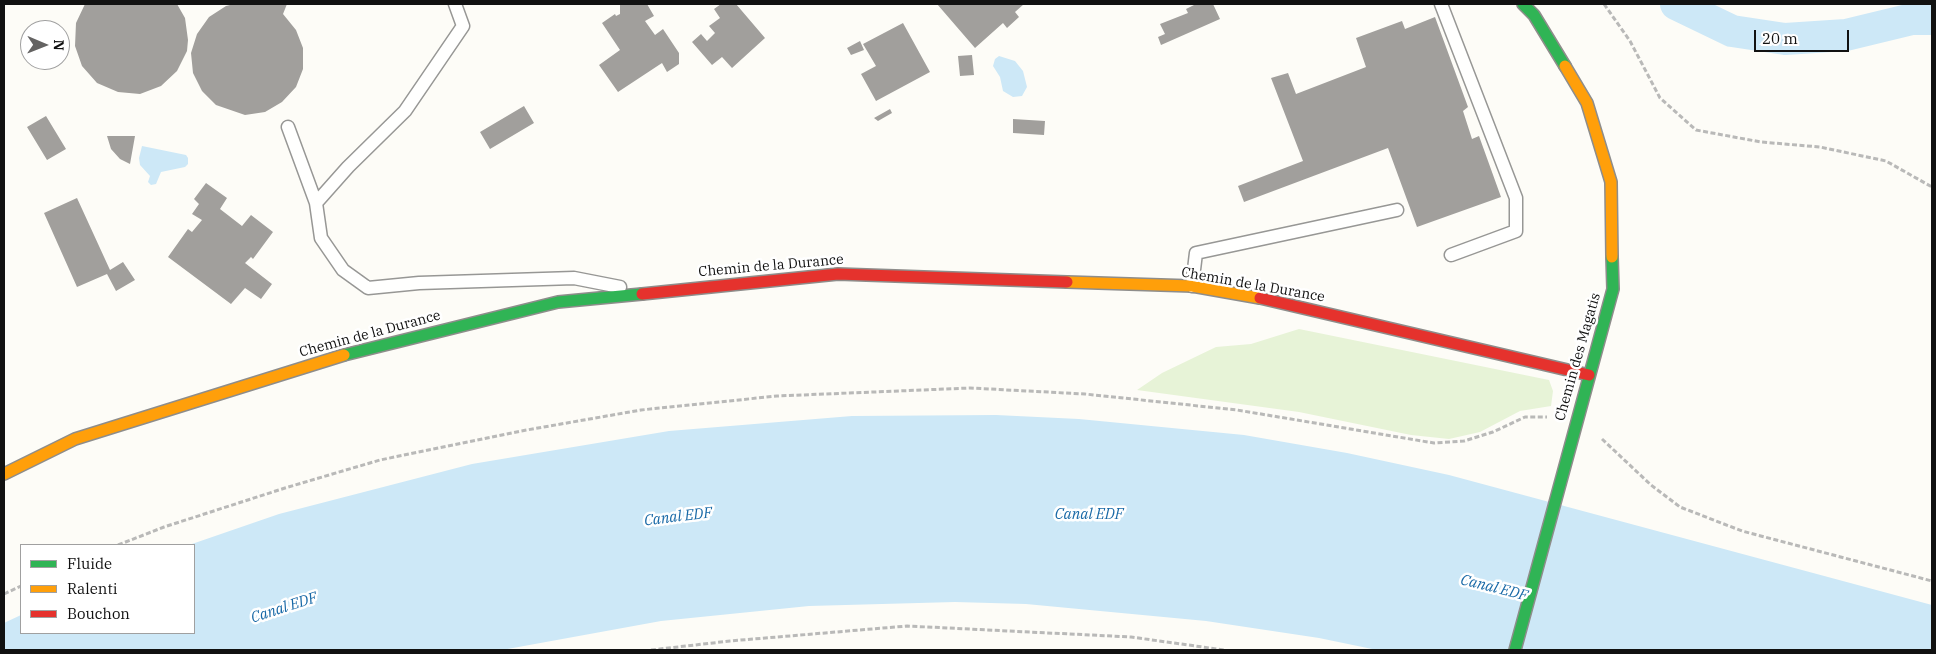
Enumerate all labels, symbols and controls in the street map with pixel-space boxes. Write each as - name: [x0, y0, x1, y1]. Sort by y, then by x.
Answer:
- north arrow: [20, 20, 70, 70]
- scale bar: [1756, 20, 1851, 52]
- text: 20 m: [1762, 29, 1798, 48]
- text: N: [50, 40, 68, 51]
- street label: Chemin de la Durance: [698, 251, 844, 281]
- street label: Chemin de la Durance: [1180, 264, 1326, 306]
- street label: Chemin des Magatis: [1552, 291, 1604, 423]
- street label: Chemin de la Durance: [298, 307, 442, 361]
- water label: Canal EDF: [643, 504, 713, 530]
- water label: Canal EDF: [1055, 506, 1123, 524]
- legend: [20, 544, 195, 634]
- text: Fluide: [67, 554, 112, 573]
- water label: Canal EDF: [1459, 571, 1529, 605]
- text: Ralenti: [67, 579, 117, 598]
- water label: Canal EDF: [249, 589, 319, 627]
- text: Bouchon: [67, 604, 130, 623]

